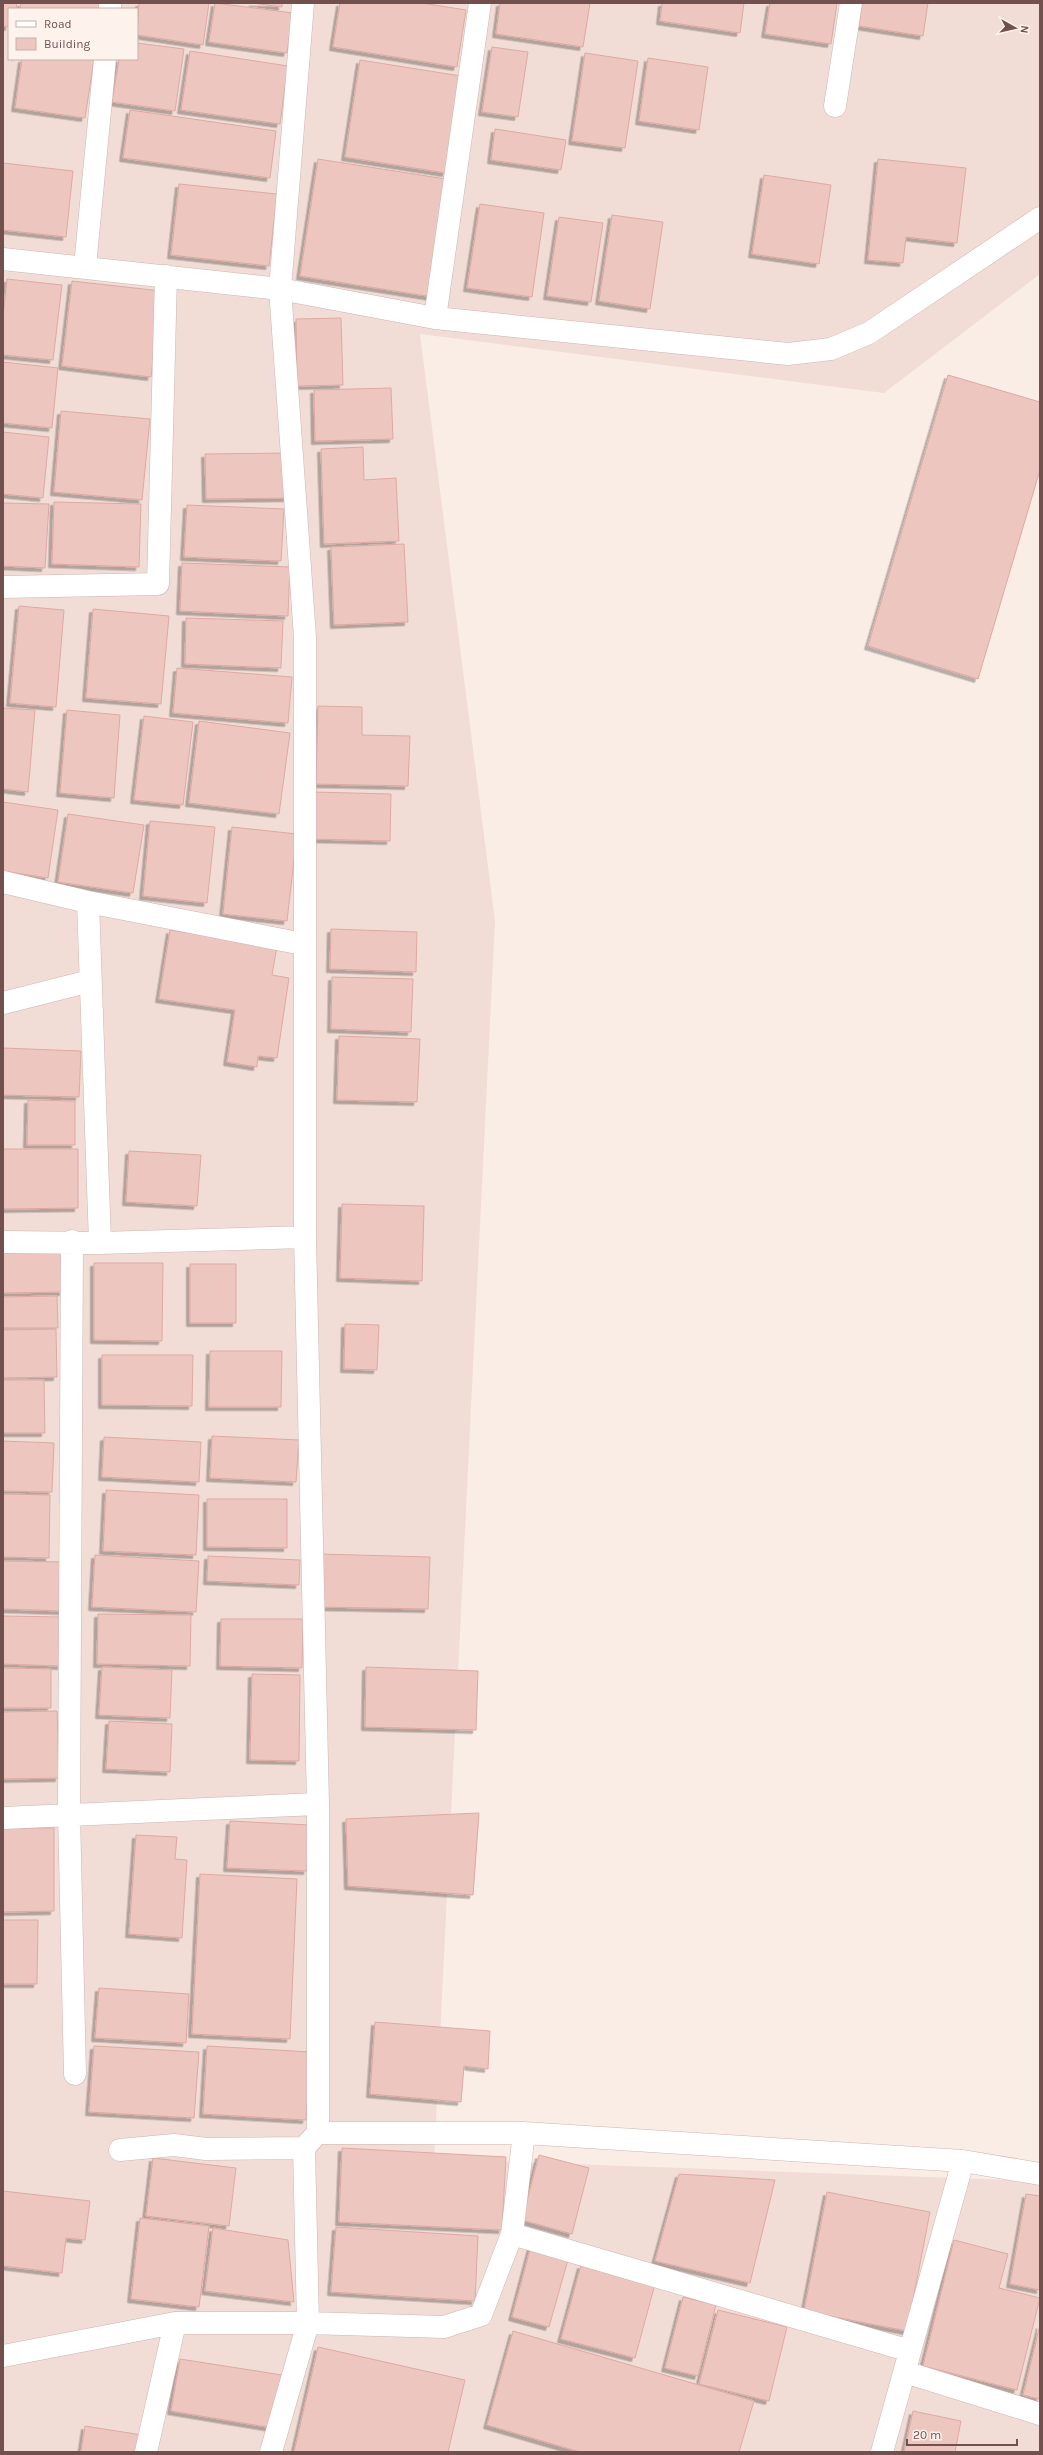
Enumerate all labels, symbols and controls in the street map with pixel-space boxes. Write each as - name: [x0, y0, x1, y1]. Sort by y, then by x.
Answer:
- legend: [8, 8, 138, 60]
- north arrow: [995, 8, 1035, 48]
- text: Road: [44, 17, 72, 31]
- text: N: [1017, 25, 1031, 34]
- text: Building: [44, 37, 91, 51]
- scale bar: [907, 2421, 1017, 2447]
- text: 20 m: [913, 2428, 941, 2442]

